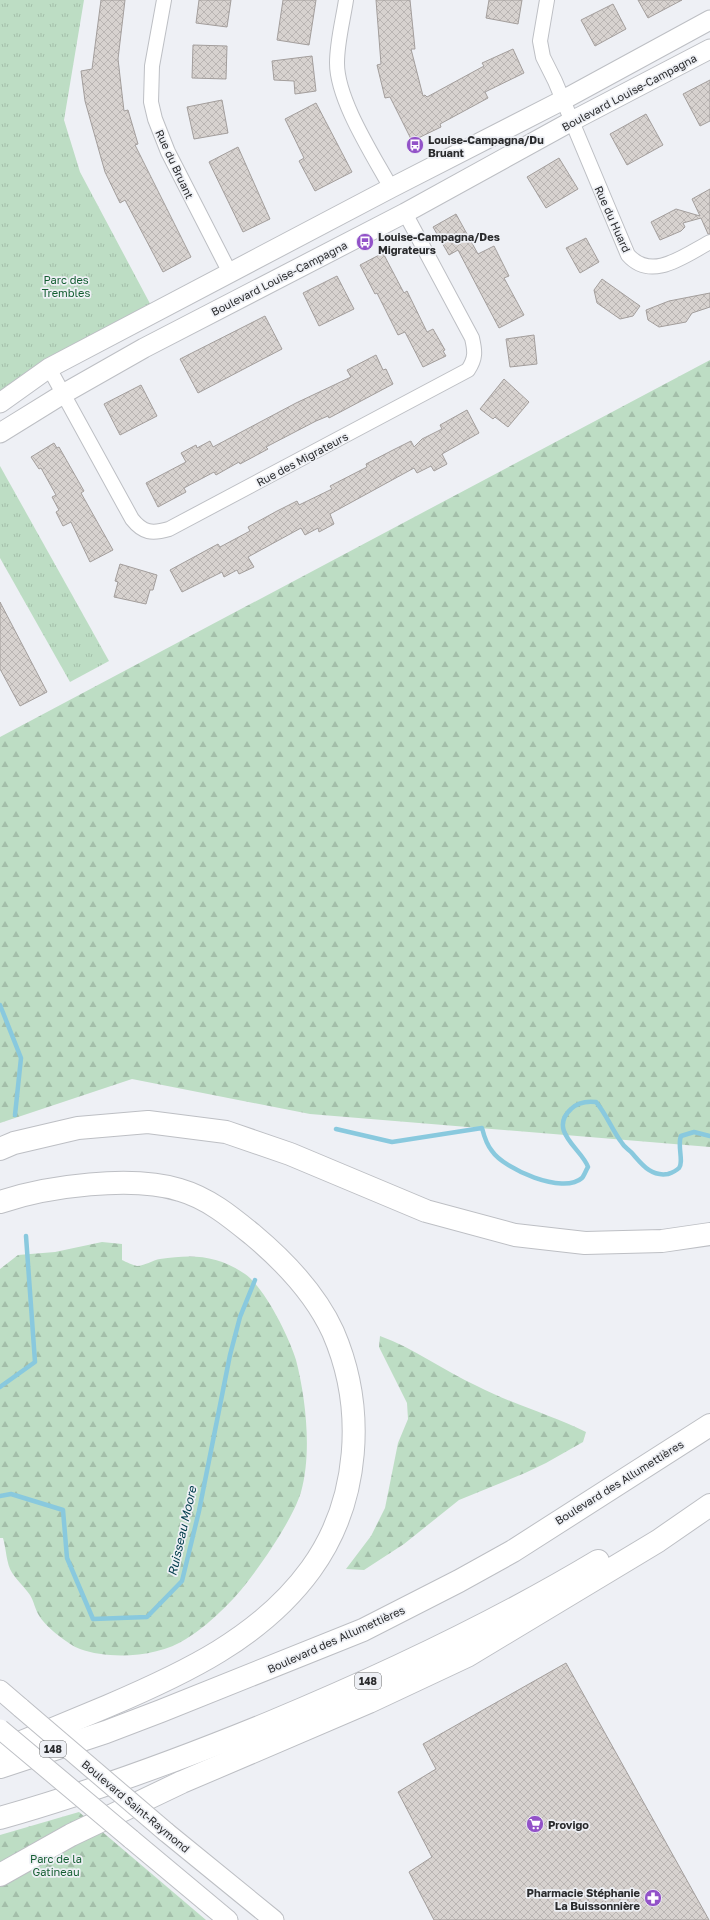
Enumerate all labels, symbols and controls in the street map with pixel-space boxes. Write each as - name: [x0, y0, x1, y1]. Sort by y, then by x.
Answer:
- street label: Boulevard Louise-Campagna: [559, 51, 699, 133]
- street label: Rue du Bruant: [153, 127, 197, 201]
- place label: Louise-Campagna/Du Bruant: [428, 133, 544, 159]
- bus stop icon: Louise-Campagna/Du Bruant: [405, 135, 425, 155]
- street label: Rue du Huard: [593, 184, 633, 254]
- place label: Louise-Campagna/Des Migrateurs: [378, 230, 500, 256]
- bus stop icon: Louise-Campagna/Des Migrateurs: [355, 232, 375, 252]
- street label: Boulevard Louise-Campagna: [209, 238, 349, 318]
- park label: Parc des Trembles: [42, 273, 90, 299]
- street label: Rue des Migrateurs: [254, 429, 350, 489]
- street label: Boulevard des Allumettières: [552, 1437, 686, 1527]
- water label: Ruisseau Moore: [164, 1484, 200, 1577]
- street label: Boulevard des Allumettières: [265, 1603, 407, 1675]
- road number: 148: [355, 1673, 381, 1689]
- road number: 148: [40, 1741, 66, 1757]
- street label: Boulevard Saint-Raymond: [80, 1757, 192, 1855]
- supermarket icon: Provigo: [525, 1814, 545, 1834]
- place label: Provigo: [548, 1818, 589, 1831]
- park label: Parc de la Gatineau: [30, 1852, 82, 1878]
- place label: Pharmacie Stéphanie La Buissonnière: [527, 1886, 641, 1912]
- pharmacy icon: Pharmacie Stéphanie La Buissonnière: [643, 1888, 663, 1908]

